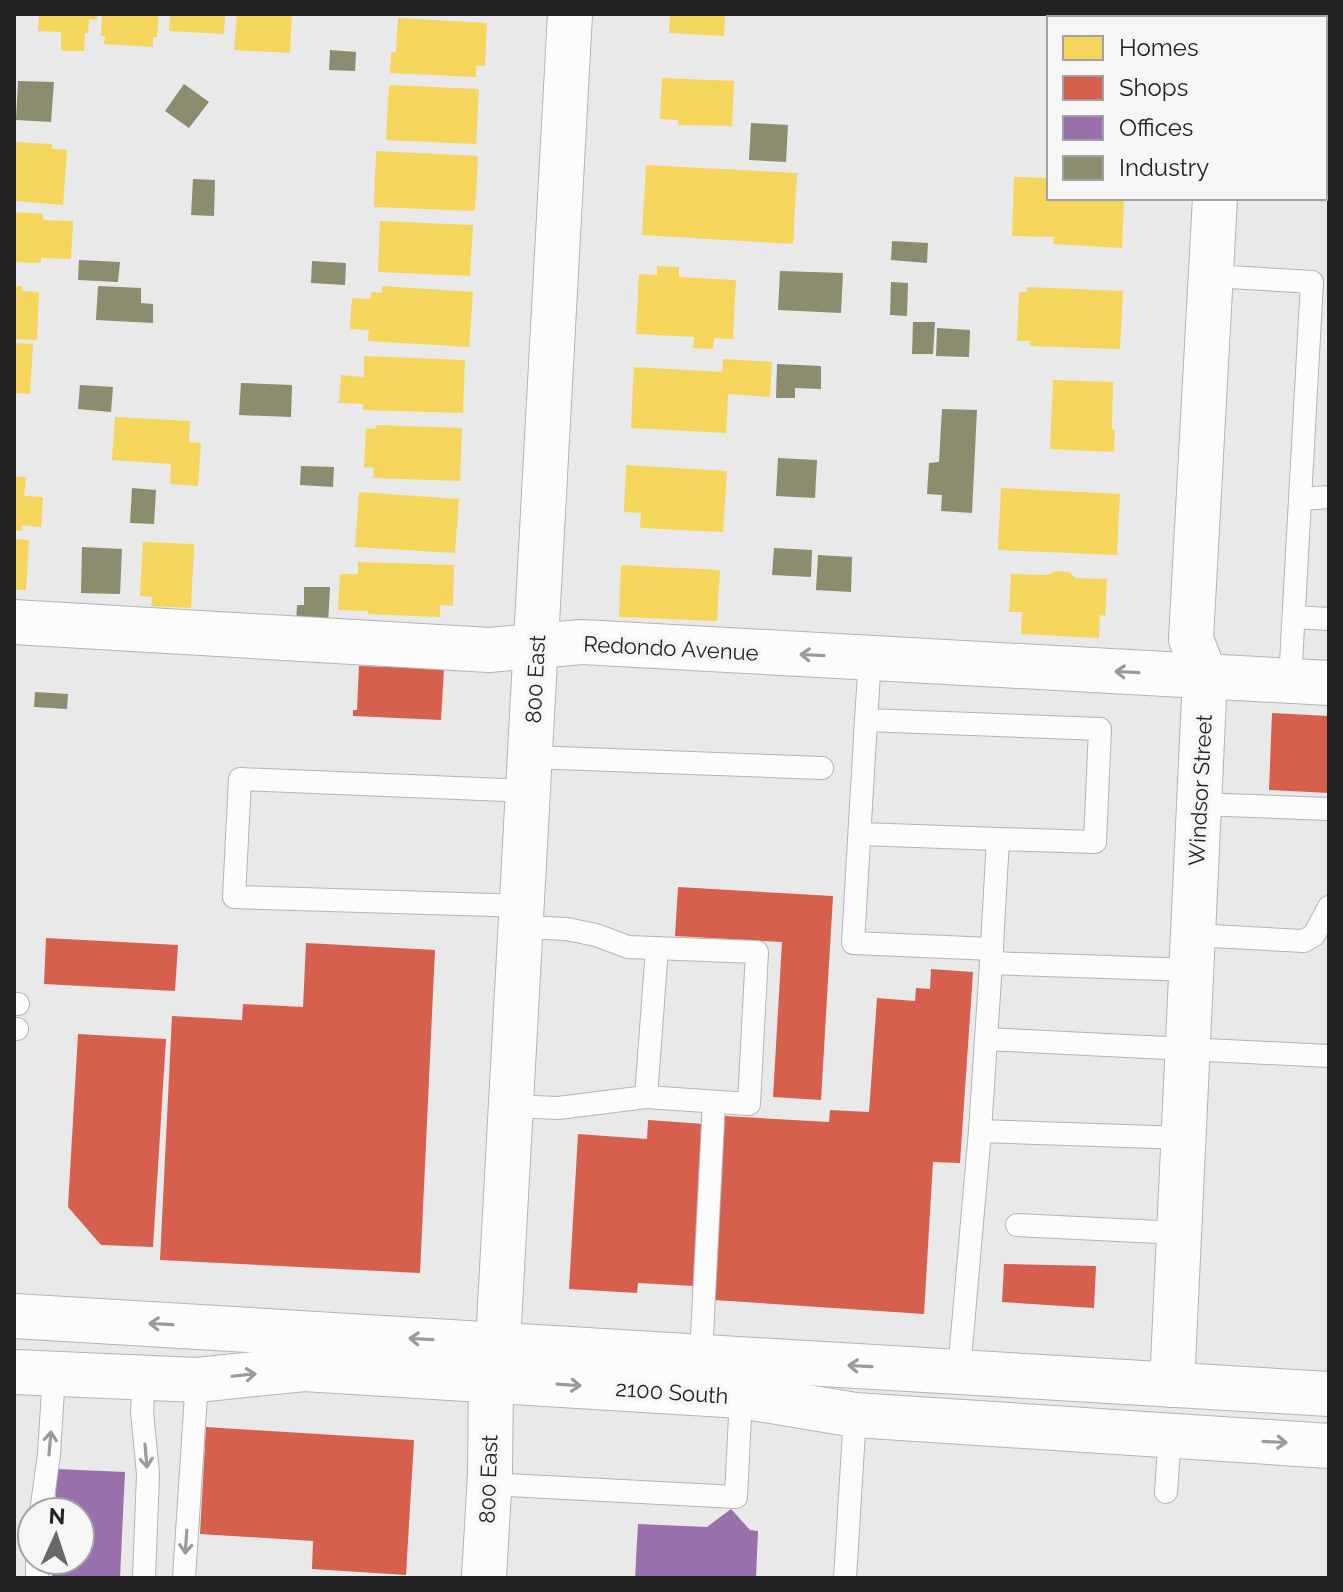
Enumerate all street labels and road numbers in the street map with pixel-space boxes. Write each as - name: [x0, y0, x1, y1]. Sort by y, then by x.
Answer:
- street label: Redondo Avenue: [583, 630, 759, 666]
- street label: 800 East: [520, 633, 550, 724]
- street label: Windsor Street: [1183, 713, 1217, 867]
- street label: 2100 South: [615, 1375, 729, 1409]
- street label: 800 East: [473, 1433, 503, 1524]

